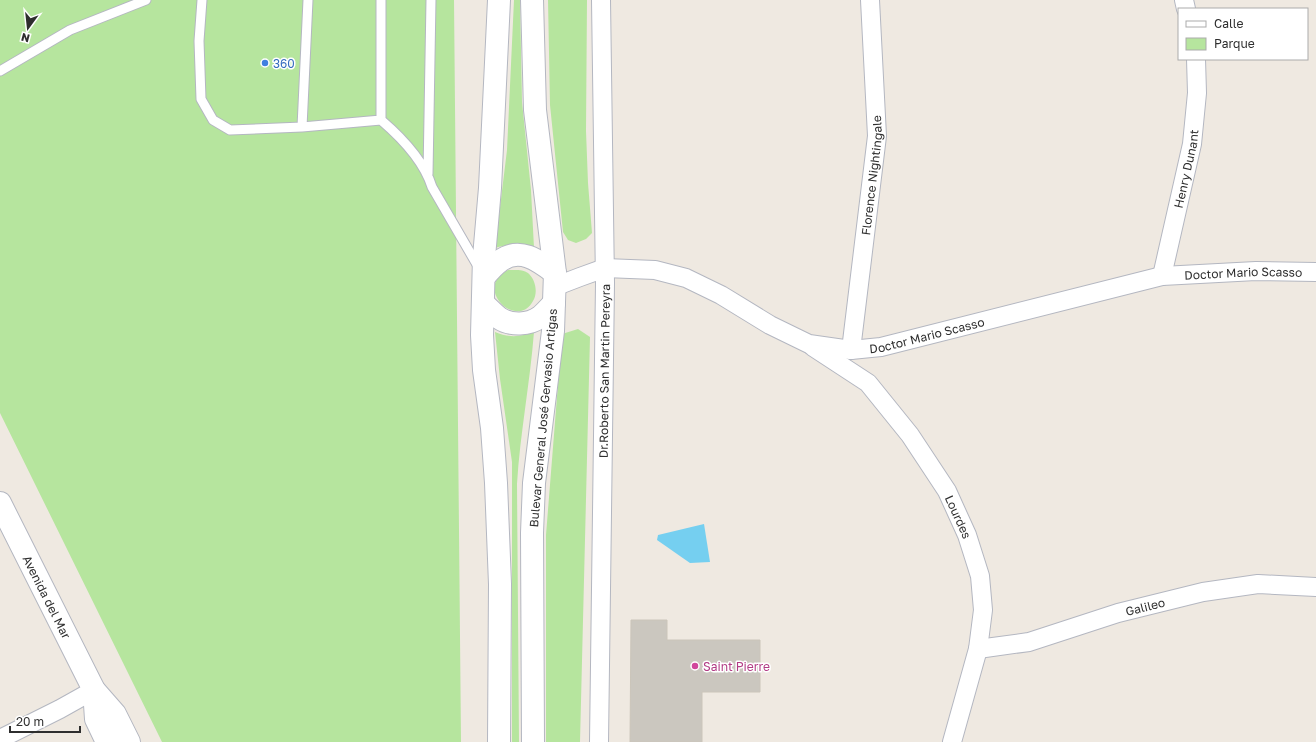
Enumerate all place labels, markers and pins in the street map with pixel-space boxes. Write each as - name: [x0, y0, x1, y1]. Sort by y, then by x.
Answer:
- place label: 360: [273, 56, 295, 71]
- marker: 360: [260, 58, 270, 68]
- place label: Saint Pierre: [703, 659, 770, 674]
- marker: Saint Pierre: [690, 661, 700, 671]

